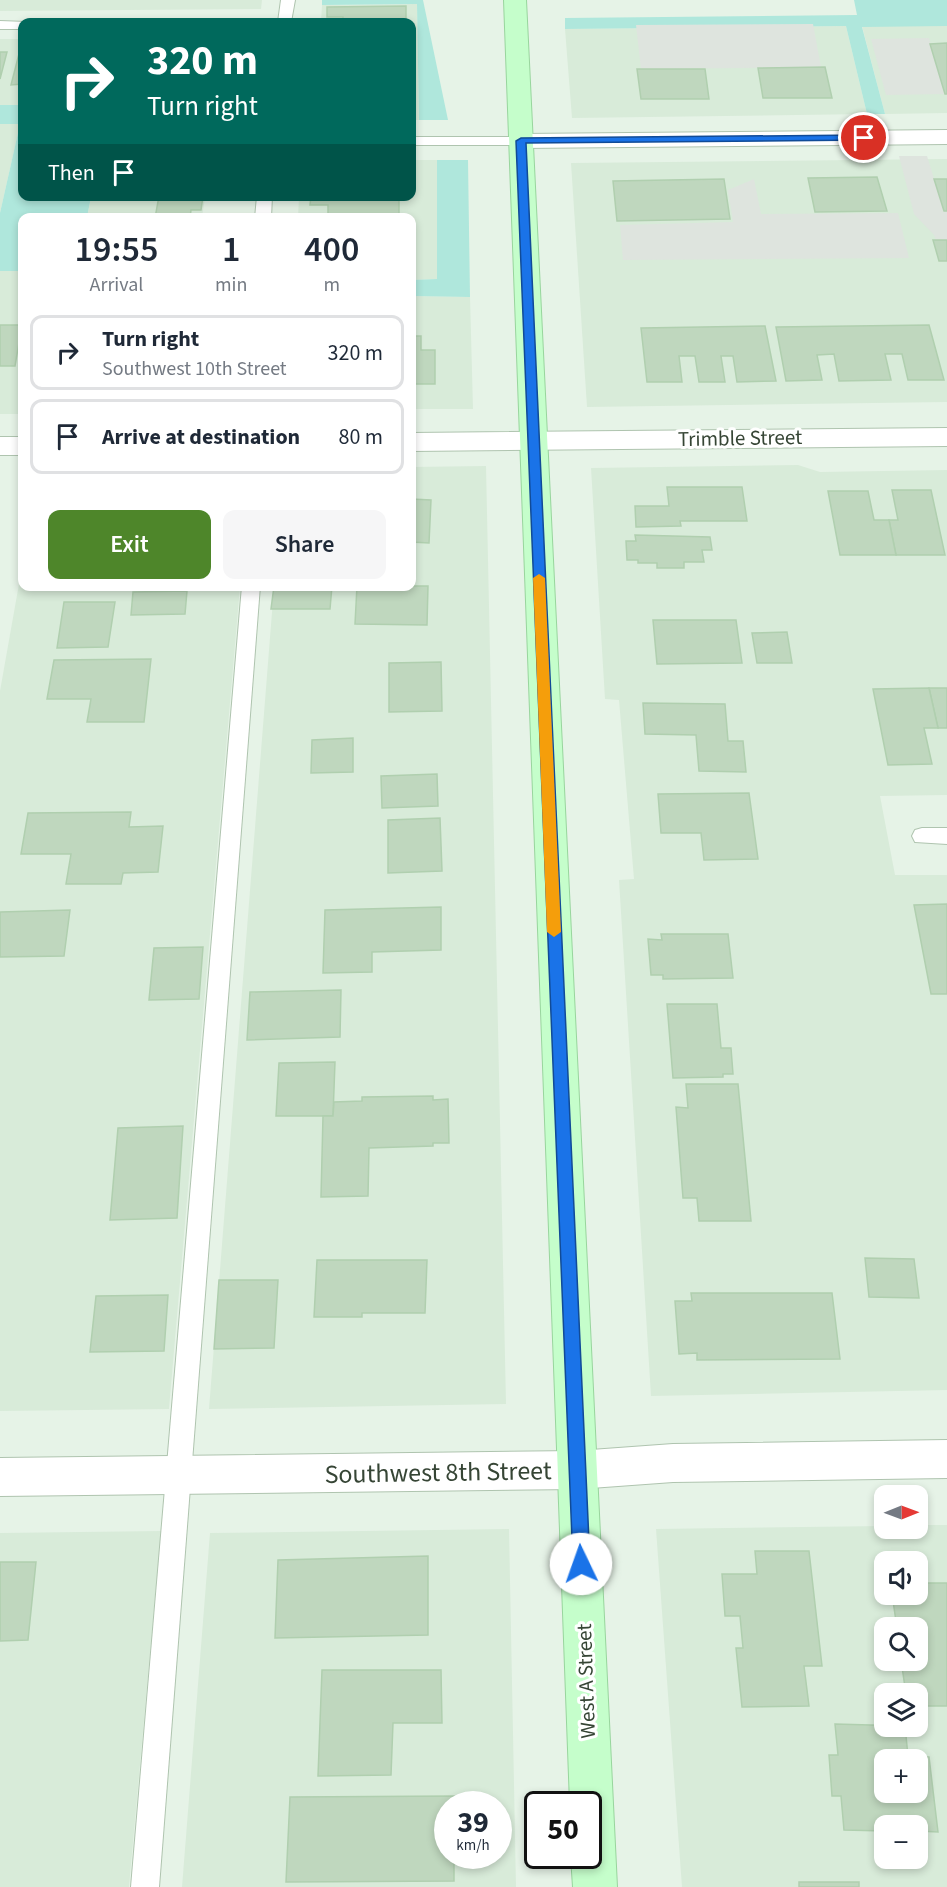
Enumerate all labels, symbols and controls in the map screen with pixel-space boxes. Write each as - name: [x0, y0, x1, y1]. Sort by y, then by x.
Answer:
- text: 320 m: [147, 31, 258, 91]
- icon: right: [48, 42, 126, 120]
- text: Turn right: [147, 87, 258, 126]
- pin: [838, 112, 889, 163]
- icon: arrive: [847, 121, 880, 154]
- icon: arrive: [107, 156, 140, 189]
- text: Then: [48, 157, 95, 189]
- text: 19:55: [75, 224, 158, 275]
- text: 1: [222, 224, 240, 275]
- text: 400: [304, 224, 359, 275]
- text: Arrival: [90, 271, 143, 299]
- text: min: [215, 271, 247, 299]
- text: m: [323, 271, 340, 299]
- text: Turn right: [102, 323, 199, 355]
- icon: right: [51, 336, 84, 369]
- text: 320 m: [328, 337, 383, 369]
- text: Southwest 10th Street: [102, 355, 287, 383]
- icon: arrive: [51, 420, 84, 453]
- text: Arrive at destination: [102, 421, 300, 453]
- text: 80 m: [338, 421, 383, 453]
- street label: Trimble Street: [678, 422, 802, 454]
- button: Exit: [48, 510, 211, 579]
- button: Share: [223, 510, 386, 579]
- street label: Southwest 8th Street: [324, 1452, 552, 1493]
- north arrow: [874, 1485, 928, 1539]
- map controls: [874, 1485, 928, 1869]
- position arrow: [549, 1532, 613, 1596]
- button: sound: [874, 1551, 928, 1605]
- button: search: [874, 1617, 928, 1671]
- street label: West A Street: [569, 1623, 603, 1739]
- button: layers: [874, 1683, 928, 1737]
- button: +: [874, 1749, 928, 1803]
- speed limit sign: 50: [524, 1791, 602, 1869]
- text: 39: [457, 1801, 489, 1844]
- button: −: [874, 1815, 928, 1869]
- text: km/h: [456, 1835, 490, 1856]

